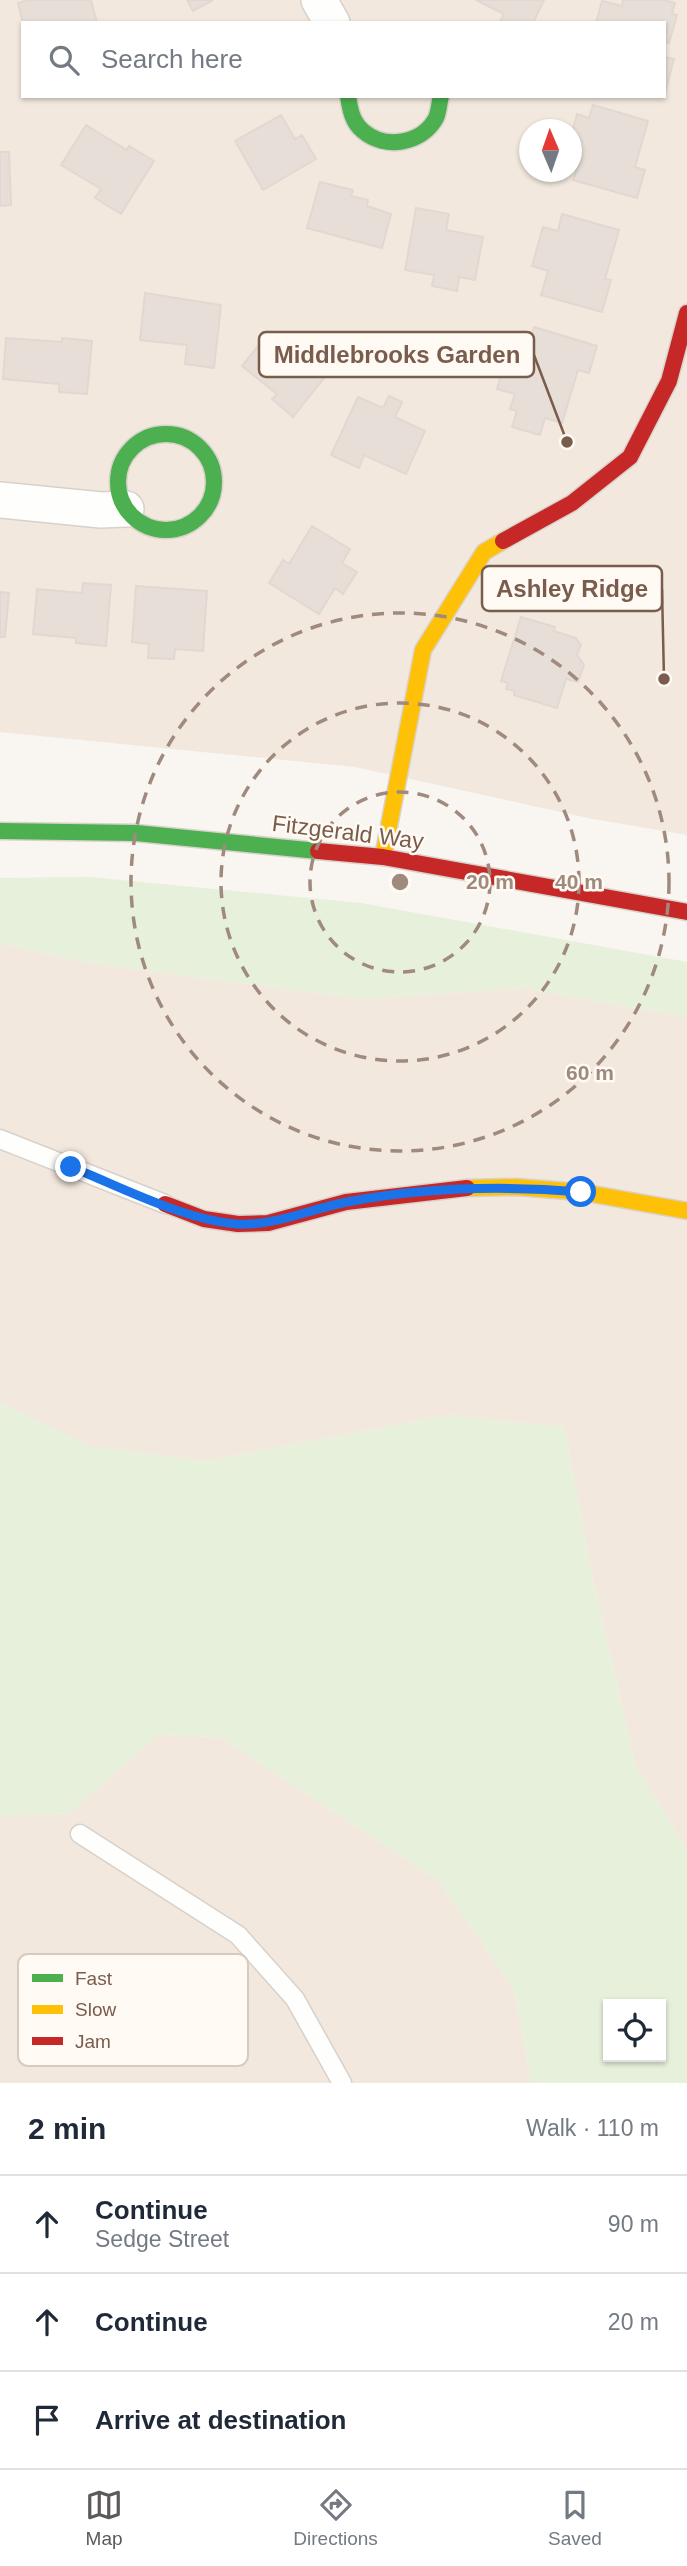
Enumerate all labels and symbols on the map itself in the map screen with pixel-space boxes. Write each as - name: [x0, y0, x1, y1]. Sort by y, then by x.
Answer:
- north arrow: [519, 119, 582, 182]
- callout: Middlebrooks Garden: [259, 332, 534, 377]
- text: Middlebrooks Garden: [274, 341, 520, 368]
- callout: Ashley Ridge: [482, 566, 662, 611]
- text: Ashley Ridge: [496, 575, 648, 602]
- street label: Fitzgerald Way: [271, 810, 426, 854]
- centre of rings: [388, 870, 412, 894]
- text: 20 m: [466, 870, 514, 893]
- text: 40 m: [555, 870, 603, 893]
- text: 60 m: [566, 1061, 614, 1084]
- route end: [55, 1151, 86, 1182]
- route start: [565, 1176, 596, 1207]
- legend: [18, 1954, 248, 2066]
- text: Fast: [75, 1968, 113, 1989]
- text: Slow: [75, 1999, 116, 2020]
- text: Jam: [75, 2031, 111, 2052]

